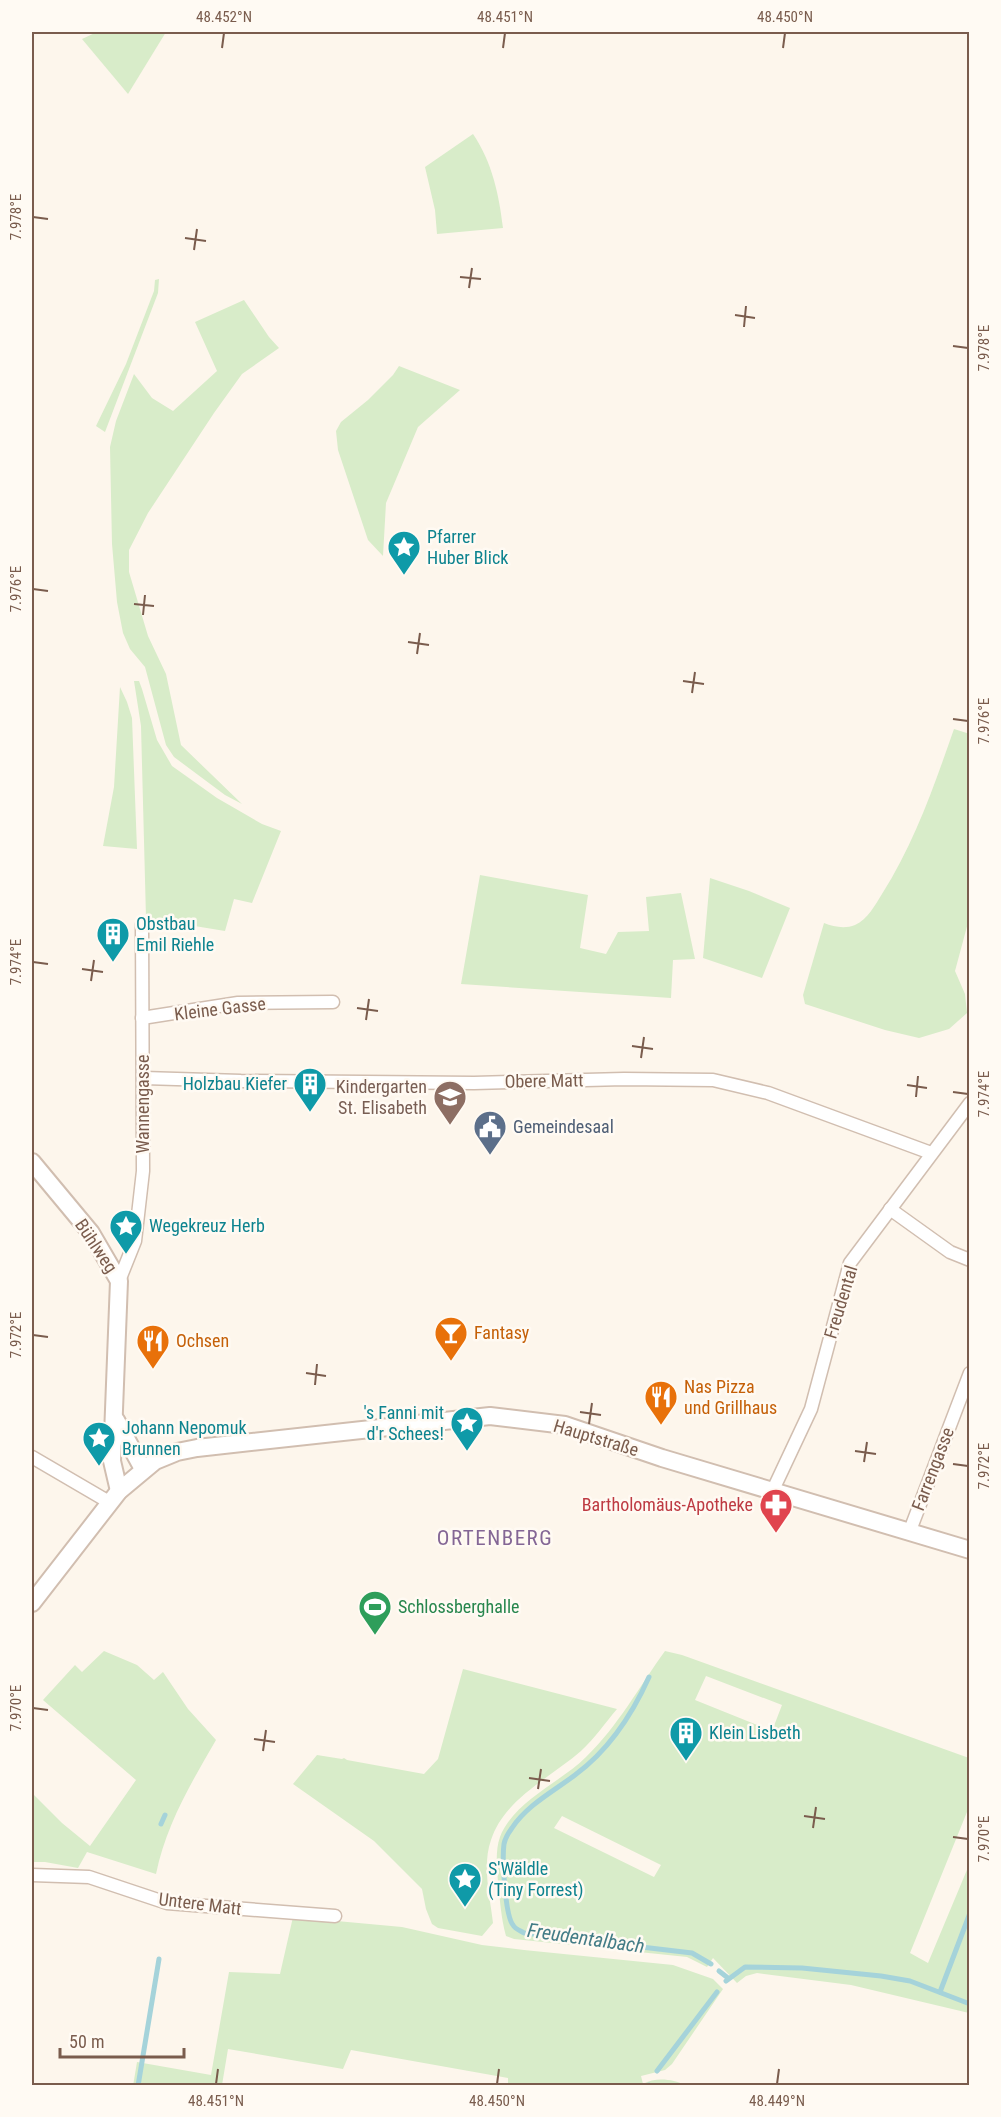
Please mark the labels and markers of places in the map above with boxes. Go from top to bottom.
place label: Pfarrer Huber Blick [427,526,508,568]
place icon: Pfarrer Huber Blick [386,529,422,576]
place label: Obstbau Emil Riehle [136,913,214,955]
building icon: Obstbau Emil Riehle [95,916,131,963]
building icon: Holzbau Kiefer [292,1066,328,1113]
place label: Holzbau Kiefer [183,1073,288,1094]
place label: Kindergarten St. Elisabeth [336,1076,427,1118]
school or university icon: Kindergarten St. Elisabeth [432,1079,468,1126]
public building icon: Gemeindesaal [472,1109,508,1156]
place label: Gemeindesaal [513,1116,614,1137]
place icon: Wegekreuz Herb [108,1208,144,1255]
place label: Wegekreuz Herb [149,1215,265,1236]
bar icon: Fantasy [433,1315,469,1362]
place label: Fantasy [474,1322,530,1343]
restaurant icon: Ochsen [135,1323,171,1370]
place label: Ochsen [176,1330,229,1351]
place label: Nas Pizza und Grillhaus [684,1376,777,1418]
restaurant icon: Nas Pizza und Grillhaus [643,1379,679,1426]
place label: 's Fanni mit d'r Schees! [364,1402,444,1444]
place icon: 's Fanni mit d'r Schees! [449,1405,485,1452]
place label: Johann Nepomuk Brunnen [122,1417,247,1459]
place icon: Johann Nepomuk Brunnen [81,1420,117,1467]
pharmacy icon: Bartholomäus-Apotheke [758,1487,794,1534]
place label: Bartholomäus-Apotheke [582,1494,753,1515]
sports icon: Schlossberghalle [357,1589,393,1636]
place label: Schlossberghalle [398,1596,519,1617]
building icon: Klein Lisbeth [668,1715,704,1762]
place label: Klein Lisbeth [709,1722,801,1743]
place label: S'Wäldle (Tiny Forrest) [488,1858,584,1901]
place icon: S'Wäldle (Tiny Forrest) [447,1861,483,1908]

